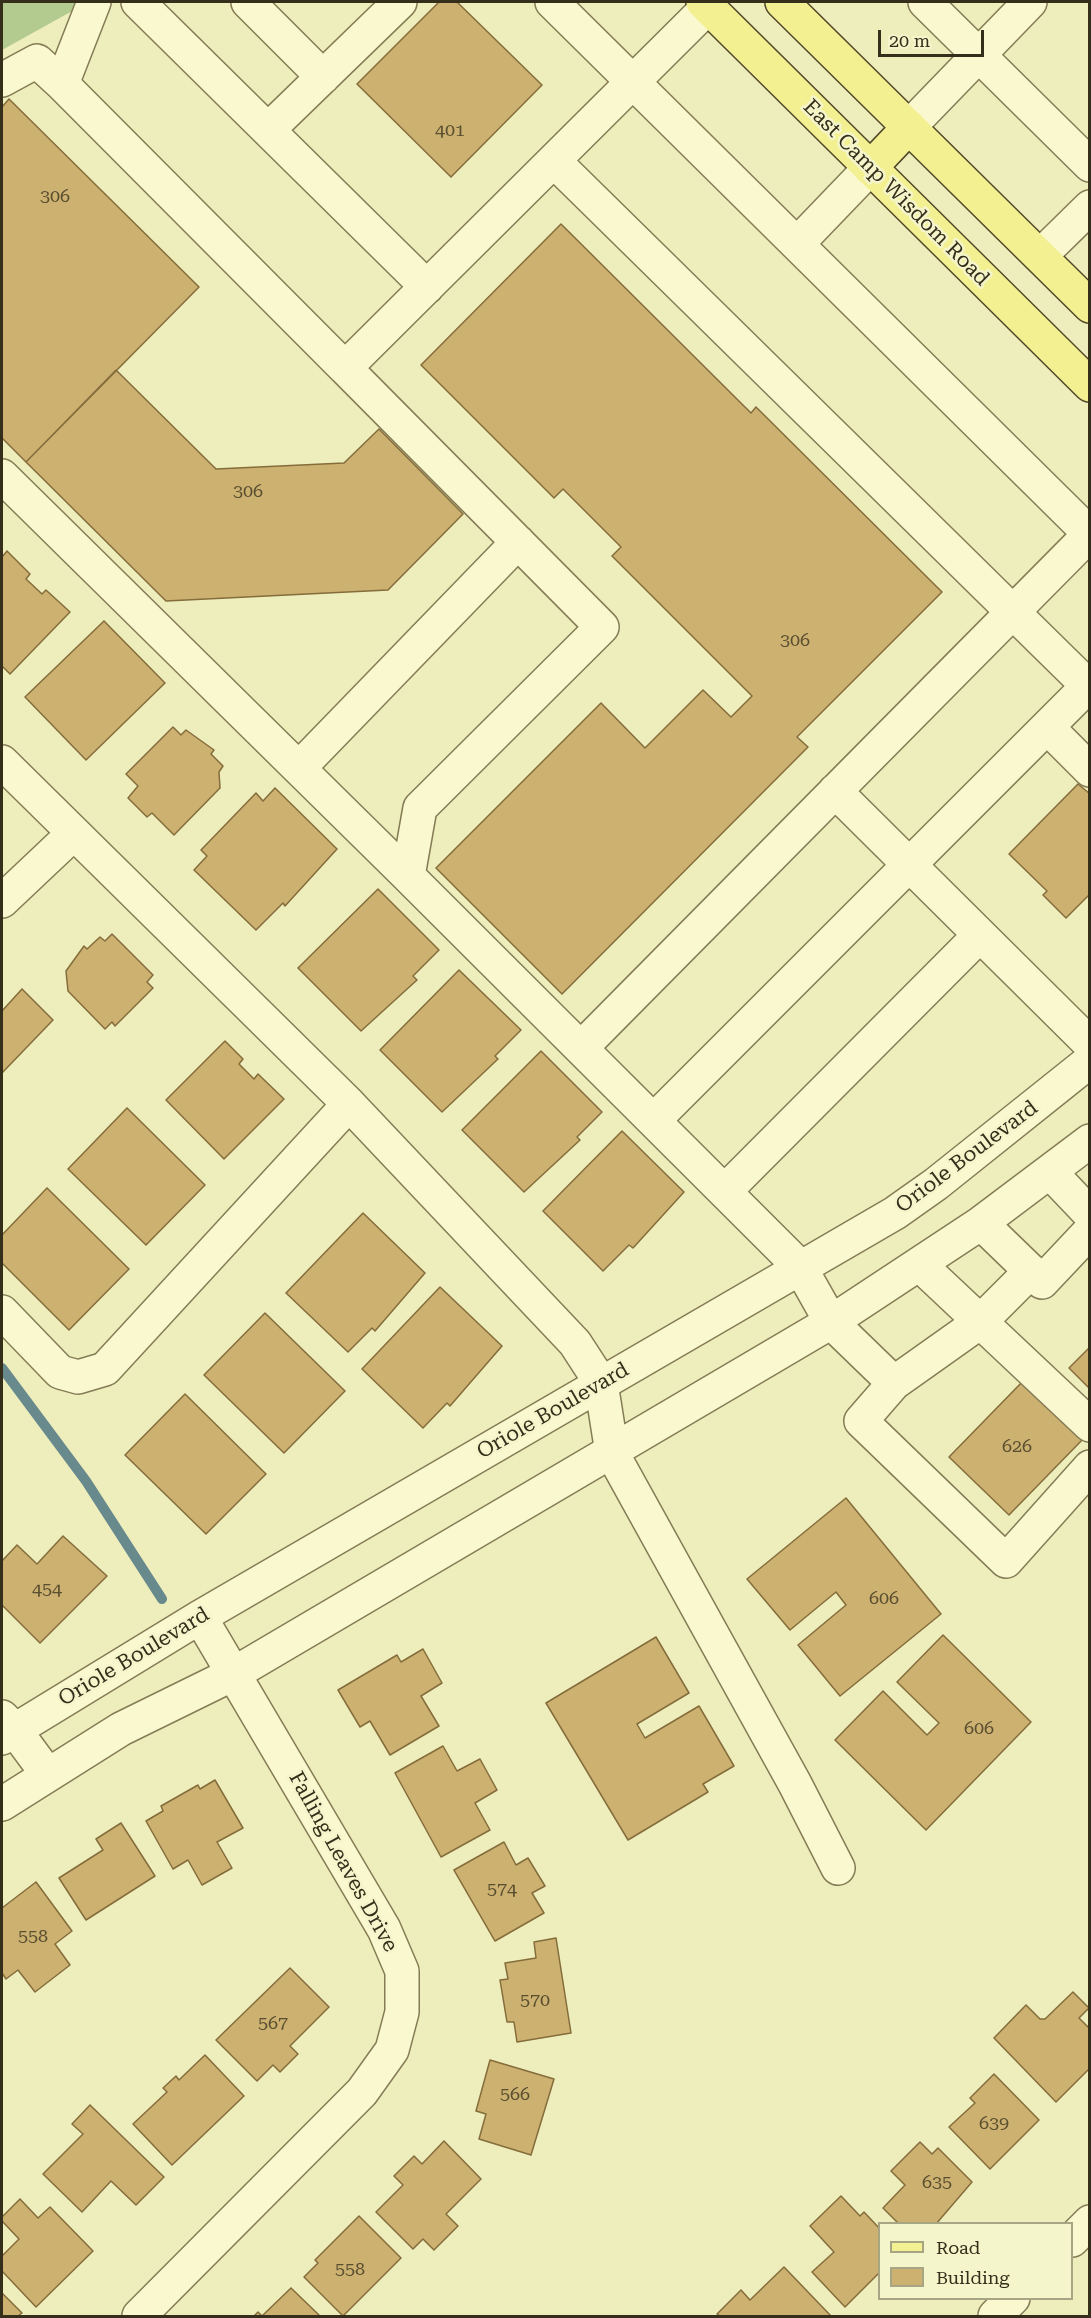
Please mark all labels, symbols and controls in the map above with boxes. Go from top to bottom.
scale bar [881,18,988,56]
text: 20 m [889,30,930,51]
street label: East Camp Wisdom Road [798,95,994,291]
house number: 401 [435,120,465,142]
house number: 306 [40,186,70,208]
house number: 306 [233,481,263,503]
house number: 306 [780,630,810,652]
street label: Oriole Boulevard [891,1095,1043,1219]
street label: Oriole Boulevard [473,1357,633,1465]
house number: 626 [1002,1436,1032,1458]
house number: 454 [32,1579,62,1601]
house number: 606 [869,1588,899,1610]
street label: Oriole Boulevard [54,1602,214,1712]
house number: 606 [964,1718,994,1740]
street label: Falling Leaves Drive [283,1767,403,1957]
house number: 574 [487,1879,517,1901]
house number: 558 [18,1926,48,1948]
house number: 570 [520,1990,550,2012]
house number: 567 [258,2013,288,2035]
house number: 566 [500,2084,530,2106]
house number: 639 [979,2113,1009,2135]
house number: 635 [922,2172,952,2194]
legend [878,2222,1073,2300]
text: Road [936,2237,980,2258]
house number: 558 [335,2259,365,2281]
text: Building [936,2267,1010,2288]

